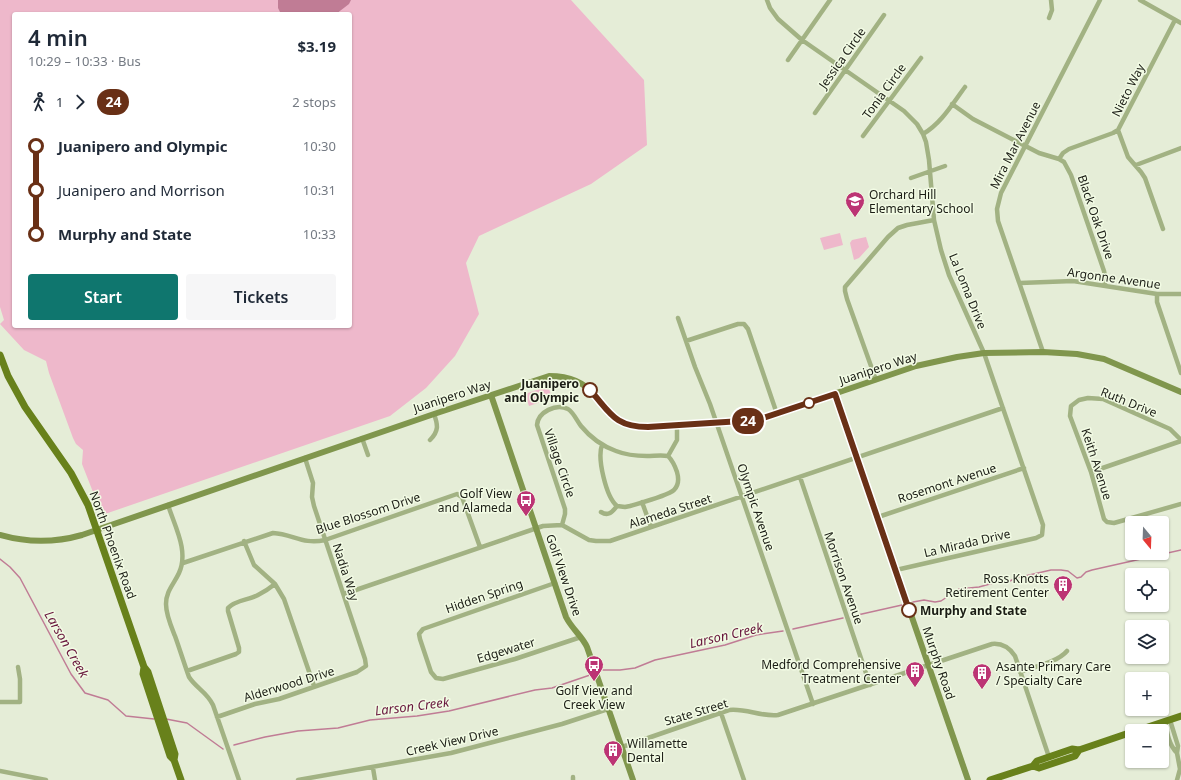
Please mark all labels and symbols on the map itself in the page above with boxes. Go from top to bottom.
street label: Jessica Circle [814,24,870,93]
street label: Tonia Circle [858,60,910,122]
street label: Nieto Way [1107,60,1149,119]
street label: Mira Mar Avenue [986,98,1045,192]
street label: Black Oak Drive [1074,173,1118,262]
place label: Orchard Hill Elementary School [869,186,974,217]
school or university icon: Orchard Hill Elementary School [844,190,866,218]
street label: La Loma Drive [945,251,991,332]
street label: Argonne Avenue [1066,263,1162,293]
street label: Juanipero Way [836,347,920,389]
street label: Juanipero Way [410,375,494,417]
place label: Juanipero and Olympic [504,375,579,406]
marker: Juanipero and Olympic [582,382,598,398]
street label: Ruth Drive [1098,383,1160,421]
unlabelled marker [803,397,815,409]
line badge: 24 [730,408,766,434]
street label: Village Circle [540,426,580,500]
street label: Keith Avenue [1077,426,1117,502]
street label: Rosemont Avenue [896,459,999,507]
street label: Olympic Avenue [733,461,779,553]
place label: Golf View and Alameda [438,485,513,516]
street label: Blue Blossom Drive [313,488,423,538]
street label: North Phoenix Road [86,489,140,601]
bus stop icon: Golf View and Alameda [515,489,537,517]
street label: Alameda Street [626,489,714,532]
north arrow [1125,516,1169,560]
street label: La Mirada Drive [922,525,1012,561]
street label: Morrison Avenue [820,529,868,627]
street label: Golf View Drive [542,532,586,618]
street label: Nadia Way [329,541,364,604]
place label: Ross Knotts Retirement Center [945,570,1049,601]
building icon: Ross Knotts Retirement Center [1052,574,1074,602]
street label: Hidden Spring [443,575,525,617]
marker: Murphy and State [901,602,917,618]
place label: Murphy and State [920,602,1027,619]
water label: Larson Creek [41,607,94,681]
water label: Larson Creek [688,618,765,652]
street label: Murphy Road [919,624,959,702]
street label: Edgewater [475,633,537,667]
bus stop icon: Golf View and Creek View [583,654,605,682]
place label: Medford Comprehensive Treatment Center [761,656,901,687]
place label: Asante Primary Care / Specialty Care [996,658,1111,689]
building icon: Medford Comprehensive Treatment Center [904,660,926,688]
street label: Alderwood Drive [242,662,337,706]
building icon: Asante Primary Care / Specialty Care [971,662,993,690]
place label: Golf View and Creek View [555,682,633,713]
water label: Larson Creek [374,692,451,719]
street label: State Street [662,694,730,730]
street label: Creek View Drive [404,722,500,760]
place label: Willamette Dental [627,735,688,766]
building icon: Willamette Dental [602,739,624,767]

